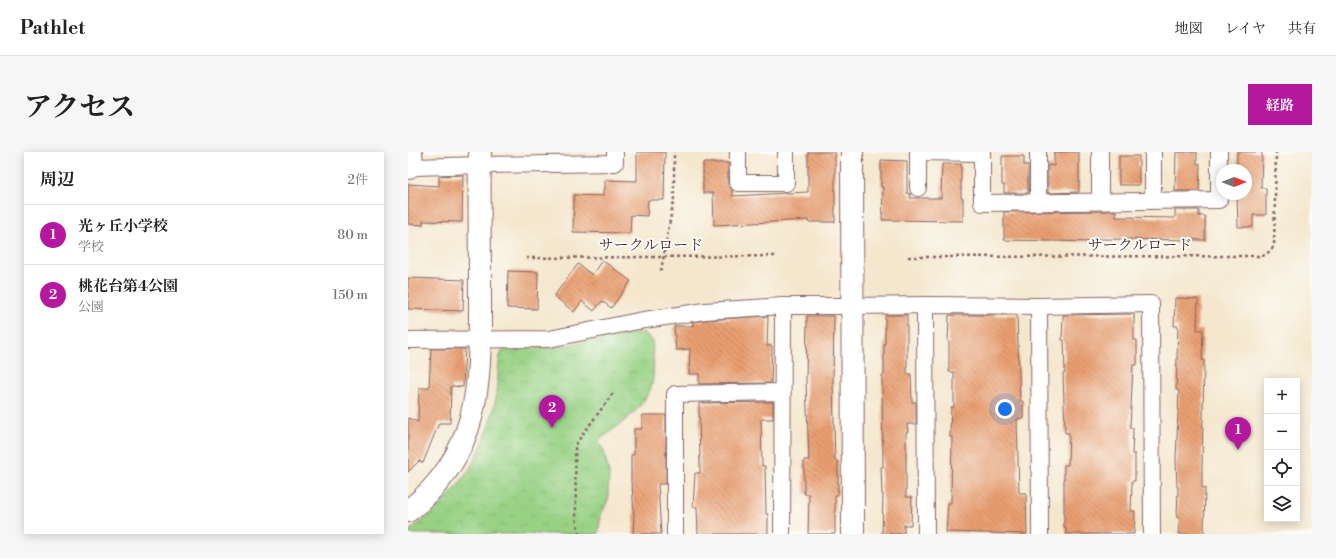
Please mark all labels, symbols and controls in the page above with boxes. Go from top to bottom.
text: Pathlet [20,16,85,40]
text: 地図 [1175,20,1203,38]
text: レイヤ [1225,20,1266,38]
text: 共有 [1288,20,1316,38]
button: 経路 [1248,84,1312,125]
text: アクセス [24,90,135,125]
north arrow [1216,164,1252,200]
text: 周辺 [40,169,74,191]
text: 2件 [348,172,368,188]
text: 光ヶ丘小学校 [78,217,168,236]
text: 1 [50,227,56,243]
text: 80 m [337,227,368,243]
street label: サークルロード [599,236,703,255]
street label: サークルロード [1088,236,1192,255]
text: 学校 [78,239,104,255]
text: 桃花台第4公園 [78,277,178,296]
text: 2 [49,287,57,303]
text: 150 m [333,287,368,303]
text: 公園 [78,299,104,315]
map controls [1264,378,1300,522]
button: + [1264,378,1300,414]
pin: 2 [539,395,565,428]
your location [995,399,1015,419]
button: − [1264,414,1300,450]
pin: 1 [1225,417,1251,450]
button: locate [1264,450,1300,486]
button: layers [1264,486,1300,522]

